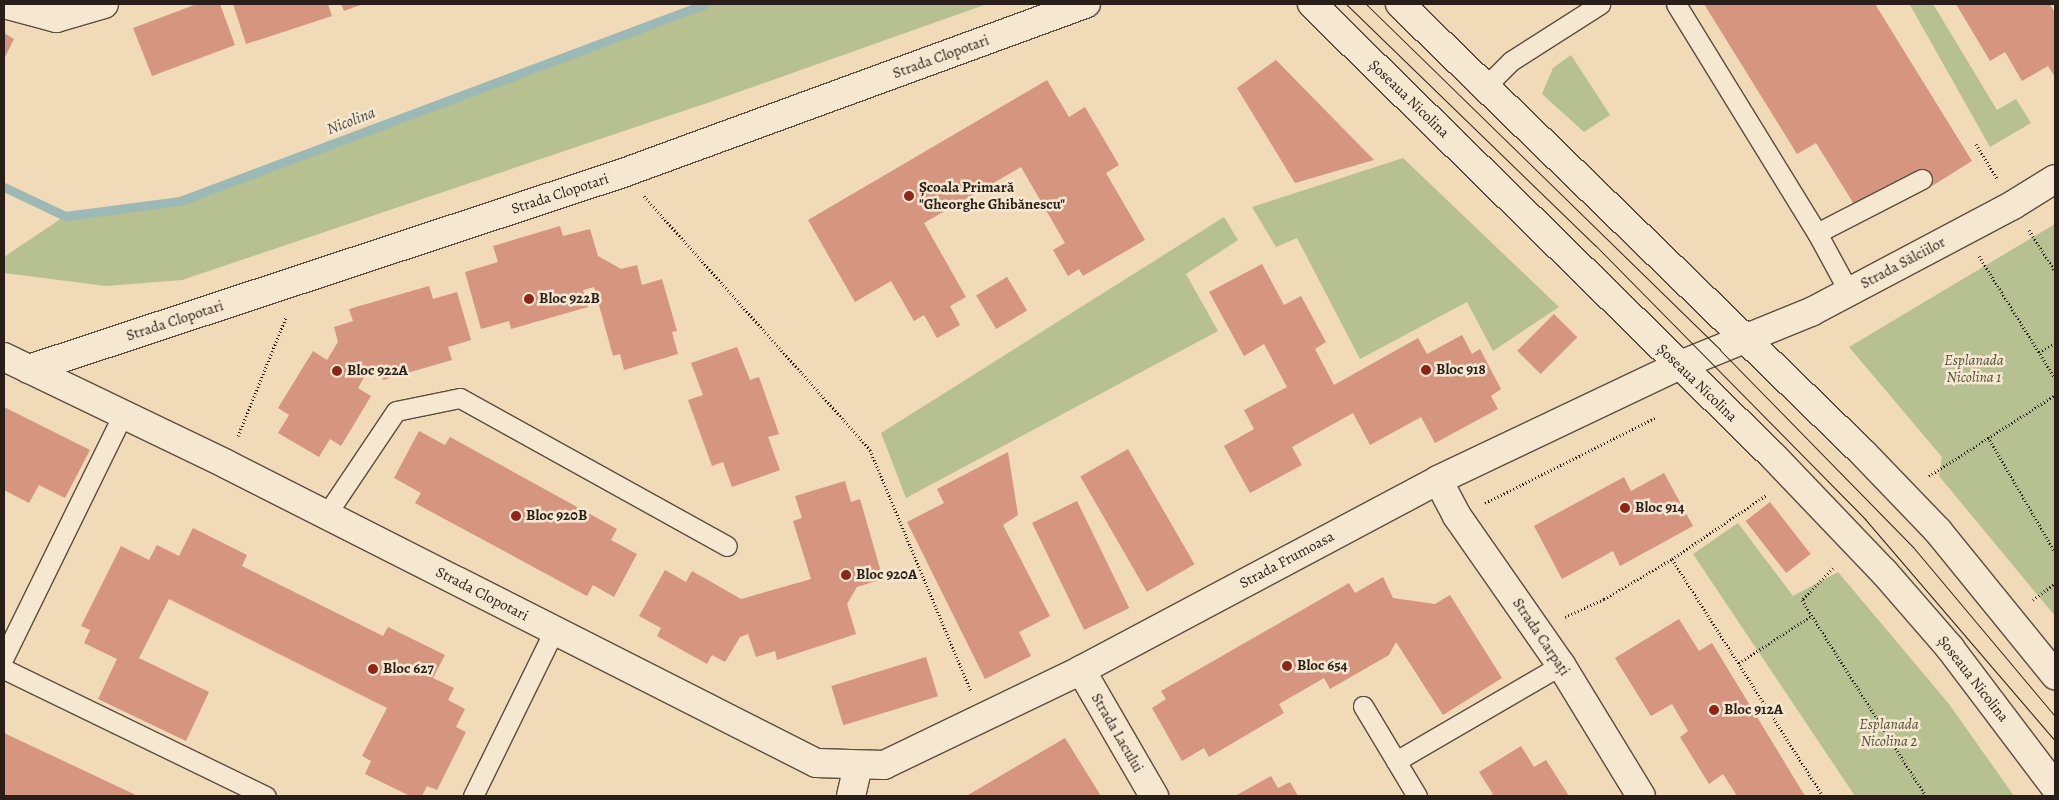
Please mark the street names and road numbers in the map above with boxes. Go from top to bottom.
street label: Strada Clopotari [890,31,992,83]
street label: Șoseaua Nicolina [1365,56,1453,142]
street label: Strada Clopotari [509,170,611,218]
street label: Strada Sălciilor [1857,233,1949,293]
street label: Strada Clopotari [124,297,226,345]
street label: Șoseaua Nicolina [1653,340,1741,426]
street label: Strada Frumoasa [1237,527,1337,593]
street label: Strada Clopotari [433,563,531,625]
street label: Strada Carpați [1508,595,1574,679]
street label: Șoseaua Nicolina [1934,632,2012,726]
street label: Strada Lacului [1087,690,1147,776]

